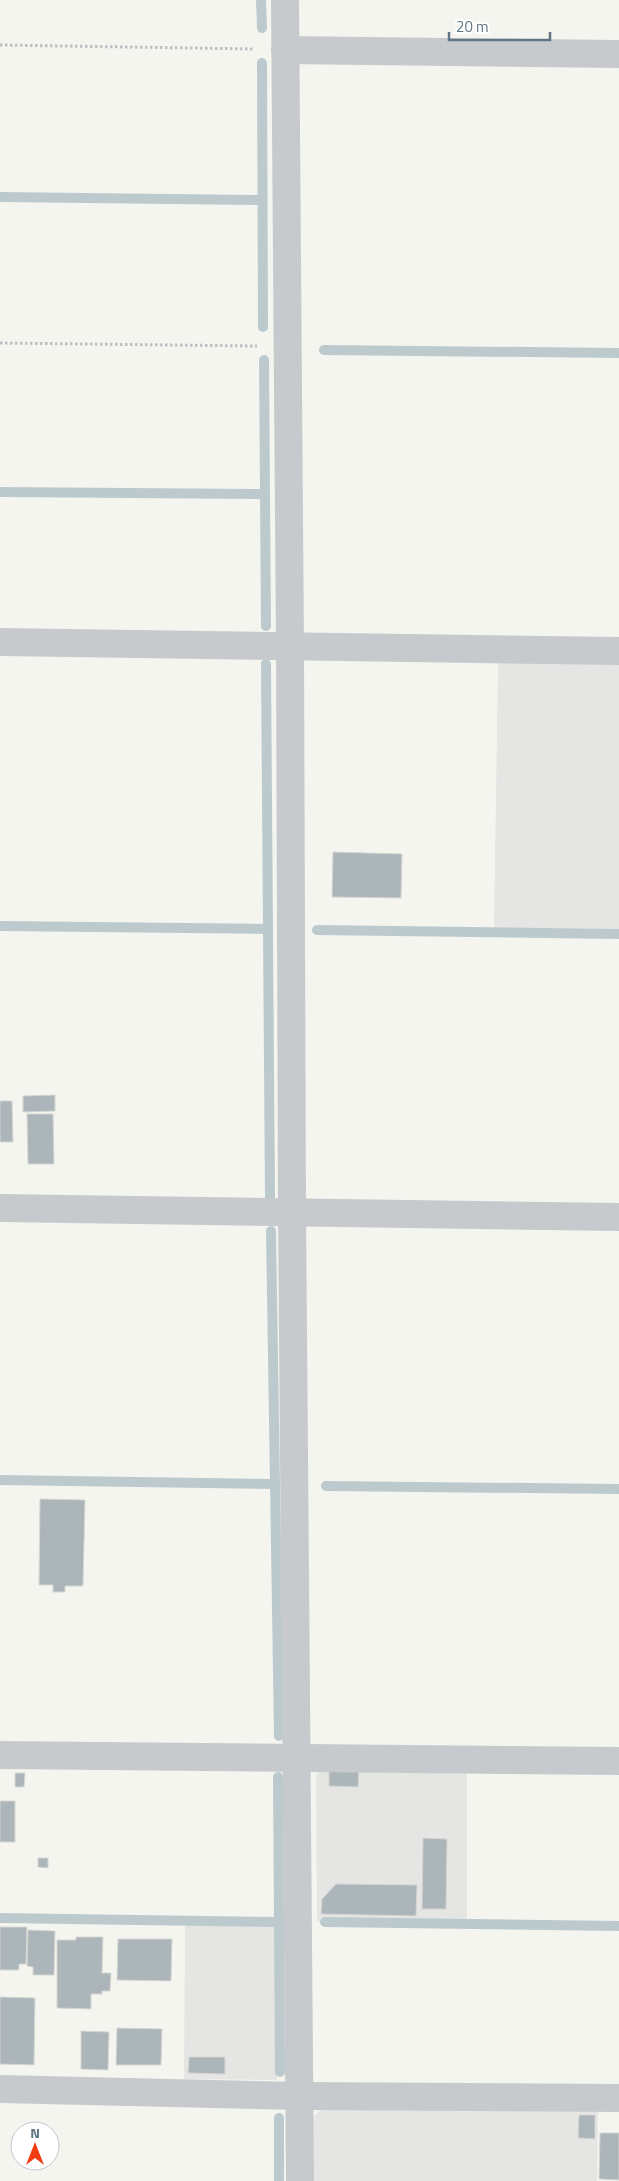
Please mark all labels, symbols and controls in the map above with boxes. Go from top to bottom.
scale bar [449,10,550,42]
text: 20 m [456,15,489,38]
north arrow [10,2121,60,2171]
text: N [30,2122,40,2143]

